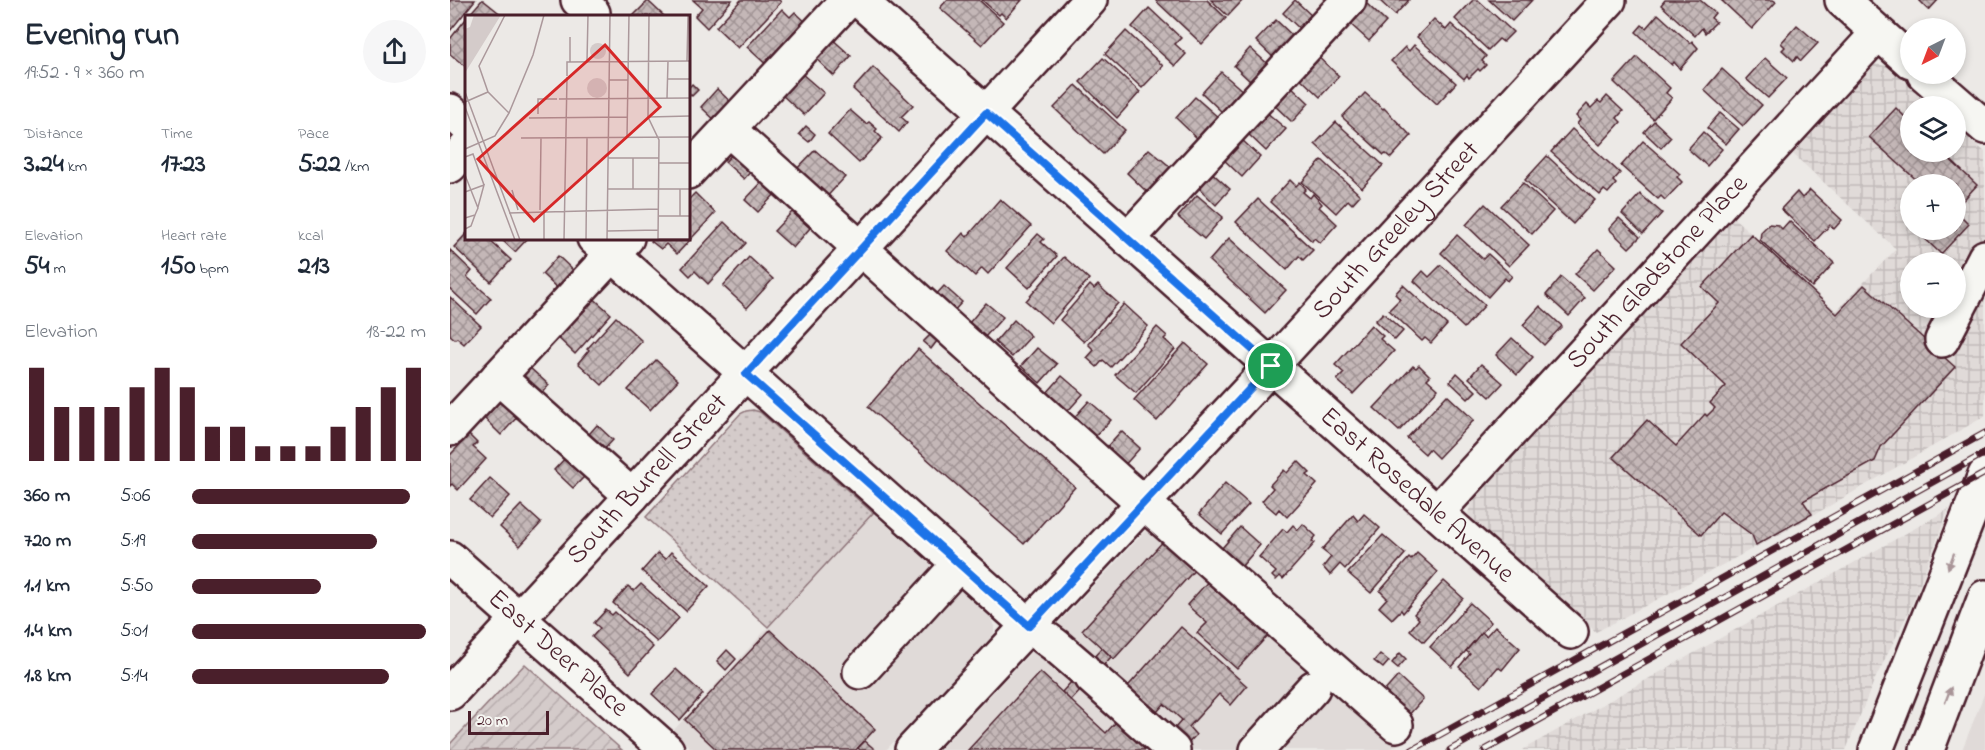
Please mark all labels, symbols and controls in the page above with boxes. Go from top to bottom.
text: Evening run [24,12,179,60]
inset map [465,15,690,240]
north arrow [1900,18,1966,84]
map controls [1900,18,1966,318]
button: share [363,20,426,83]
text: 19:52 · 9 × 360 m [24,59,144,88]
button: layers [1900,96,1966,162]
text: Distance [24,122,83,146]
text: Time [161,122,193,146]
text: Pace [298,122,329,146]
street label: South Greeley Street [1303,132,1489,329]
text: 3.24 [24,146,64,184]
text: 17:23 [161,146,206,184]
text: 5:22 [298,146,341,184]
text: km [64,155,87,179]
text: /km [341,155,369,179]
street label: South Gladstone Place [1557,166,1758,379]
button: + [1900,174,1966,240]
text: Elevation [24,224,83,248]
text: Heart rate [161,224,227,248]
text: kcal [298,224,323,248]
text: 54 [24,248,50,286]
text: 150 [161,248,195,286]
text: 213 [298,248,330,286]
button: − [1900,252,1966,318]
text: m [50,257,66,281]
text: bpm [195,257,229,281]
text: Elevation [24,318,98,347]
text: 18–22 m [366,318,426,347]
pin [1245,340,1296,391]
icon: arrive [1254,349,1287,382]
street label: South Burrell Street [558,385,737,574]
street label: East Rosedale Avenue [1311,398,1524,593]
text: 360 m [24,482,70,511]
text: 5:06 [120,482,151,511]
text: 720 m [24,527,71,556]
text: 5:19 [120,527,146,556]
one-way arrow [1946,553,1956,571]
text: 1.1 km [24,572,70,601]
text: 5:50 [120,572,153,601]
street label: East Deer Place [479,580,638,727]
text: 1.4 km [24,617,72,646]
text: 5:01 [120,617,148,646]
text: 1.8 km [24,662,71,691]
text: 5:14 [120,662,148,691]
one-way arrow [1944,686,1953,704]
scale bar [468,708,549,736]
text: 20 m [477,709,508,733]

